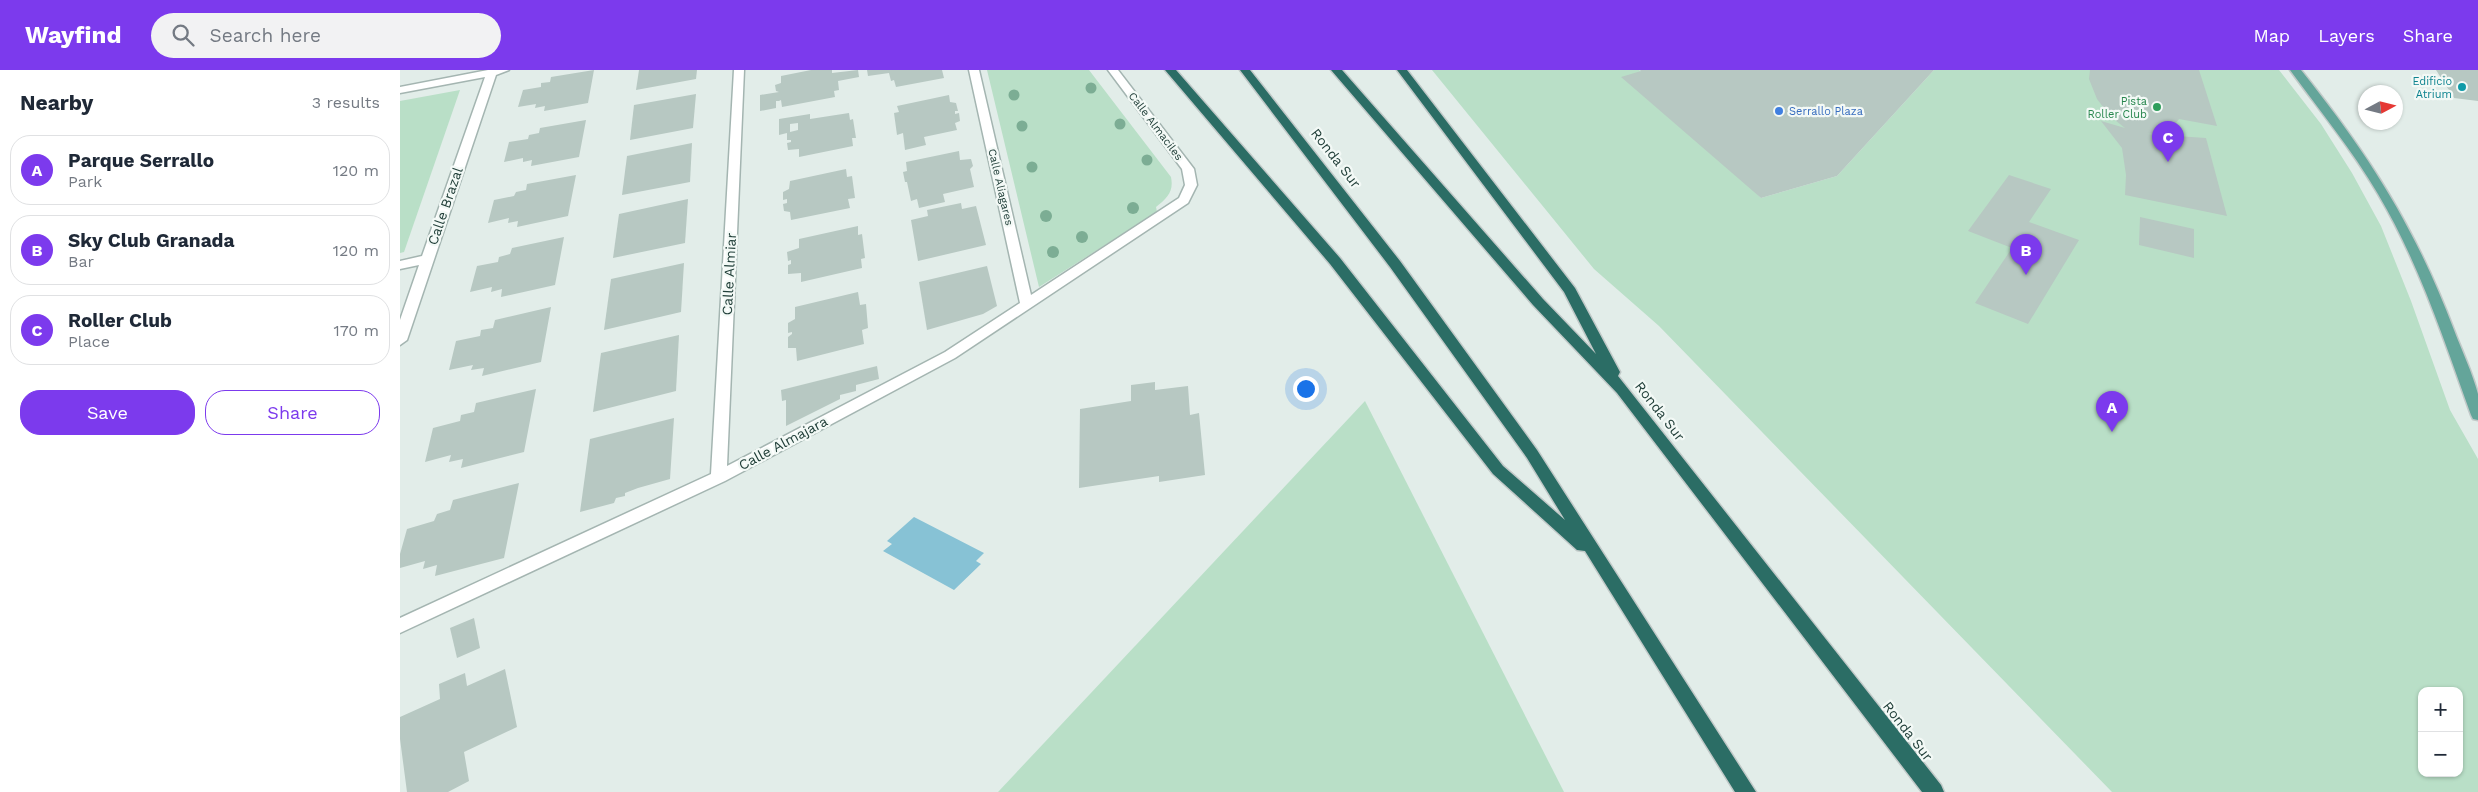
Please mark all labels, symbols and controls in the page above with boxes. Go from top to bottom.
search box [151,13,501,58]
text: Wayfind [25,21,121,49]
icon: search [169,21,197,49]
text: Search here [209,24,321,47]
text: Map [2253,25,2290,46]
text: Layers [2318,25,2375,46]
text: Share [2403,25,2453,46]
place label: Edificio Atrium [2412,75,2452,101]
marker: Edificio Atrium [2456,81,2468,93]
north arrow [2358,85,2403,130]
text: Nearby [20,90,93,115]
street label: Calle Almaciles [1126,90,1186,163]
text: 3 results [312,93,380,112]
place label: Pista Roller Club [2088,95,2147,121]
marker: Pista Roller Club [2151,101,2163,113]
marker: Serrallo Plaza [1773,105,1785,117]
place label: Serrallo Plaza [1789,105,1863,118]
pin: C [2152,121,2184,162]
street label: Ronda Sur [1308,125,1364,191]
street label: Calle Aliagares [985,147,1016,227]
text: Parque Serrallo [68,149,214,172]
text: A [32,161,42,180]
text: 120 m [333,161,379,180]
street label: Calle Brazal [424,164,466,247]
text: Park [68,172,102,191]
text: Sky Club Granada [68,229,234,252]
street label: Calle Almiar [719,232,739,316]
pin: B [2010,234,2042,275]
text: B [32,241,42,260]
text: 120 m [333,241,379,260]
text: Bar [68,252,94,271]
text: Roller Club [68,309,172,332]
text: C [32,321,42,340]
text: 170 m [333,321,379,340]
text: Place [68,332,110,351]
your location [1293,376,1319,402]
street label: Ronda Sur [1632,378,1688,444]
button: Save [20,390,195,435]
button: Share [205,390,380,435]
pin: A [2096,391,2128,432]
street label: Calle Almajara [736,413,830,473]
map controls [2418,687,2463,777]
button: + [2418,687,2463,732]
street label: Ronda Sur [1880,698,1936,764]
button: − [2418,732,2463,777]

